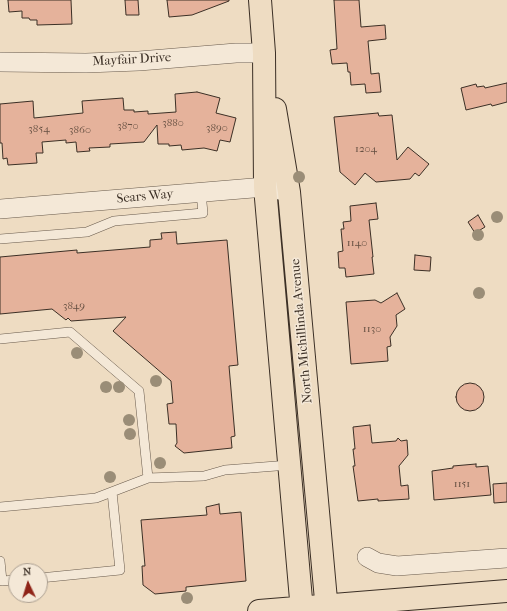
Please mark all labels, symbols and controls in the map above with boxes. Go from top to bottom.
street label: Mayfair Drive [92,50,172,70]
house number: 3880 [162,116,184,130]
house number: 3870 [117,119,139,133]
house number: 3890 [206,121,228,135]
house number: 3854 [28,122,50,136]
house number: 3860 [69,123,91,137]
house number: 1204 [355,142,377,156]
street label: Sears Way [116,187,174,207]
house number: 1140 [347,236,367,250]
street label: North Michillinda Avenue [288,258,316,404]
house number: 3849 [63,299,85,313]
house number: 1130 [363,322,381,336]
house number: 1151 [454,477,470,491]
north arrow [8,563,48,603]
text: N [23,565,32,578]

